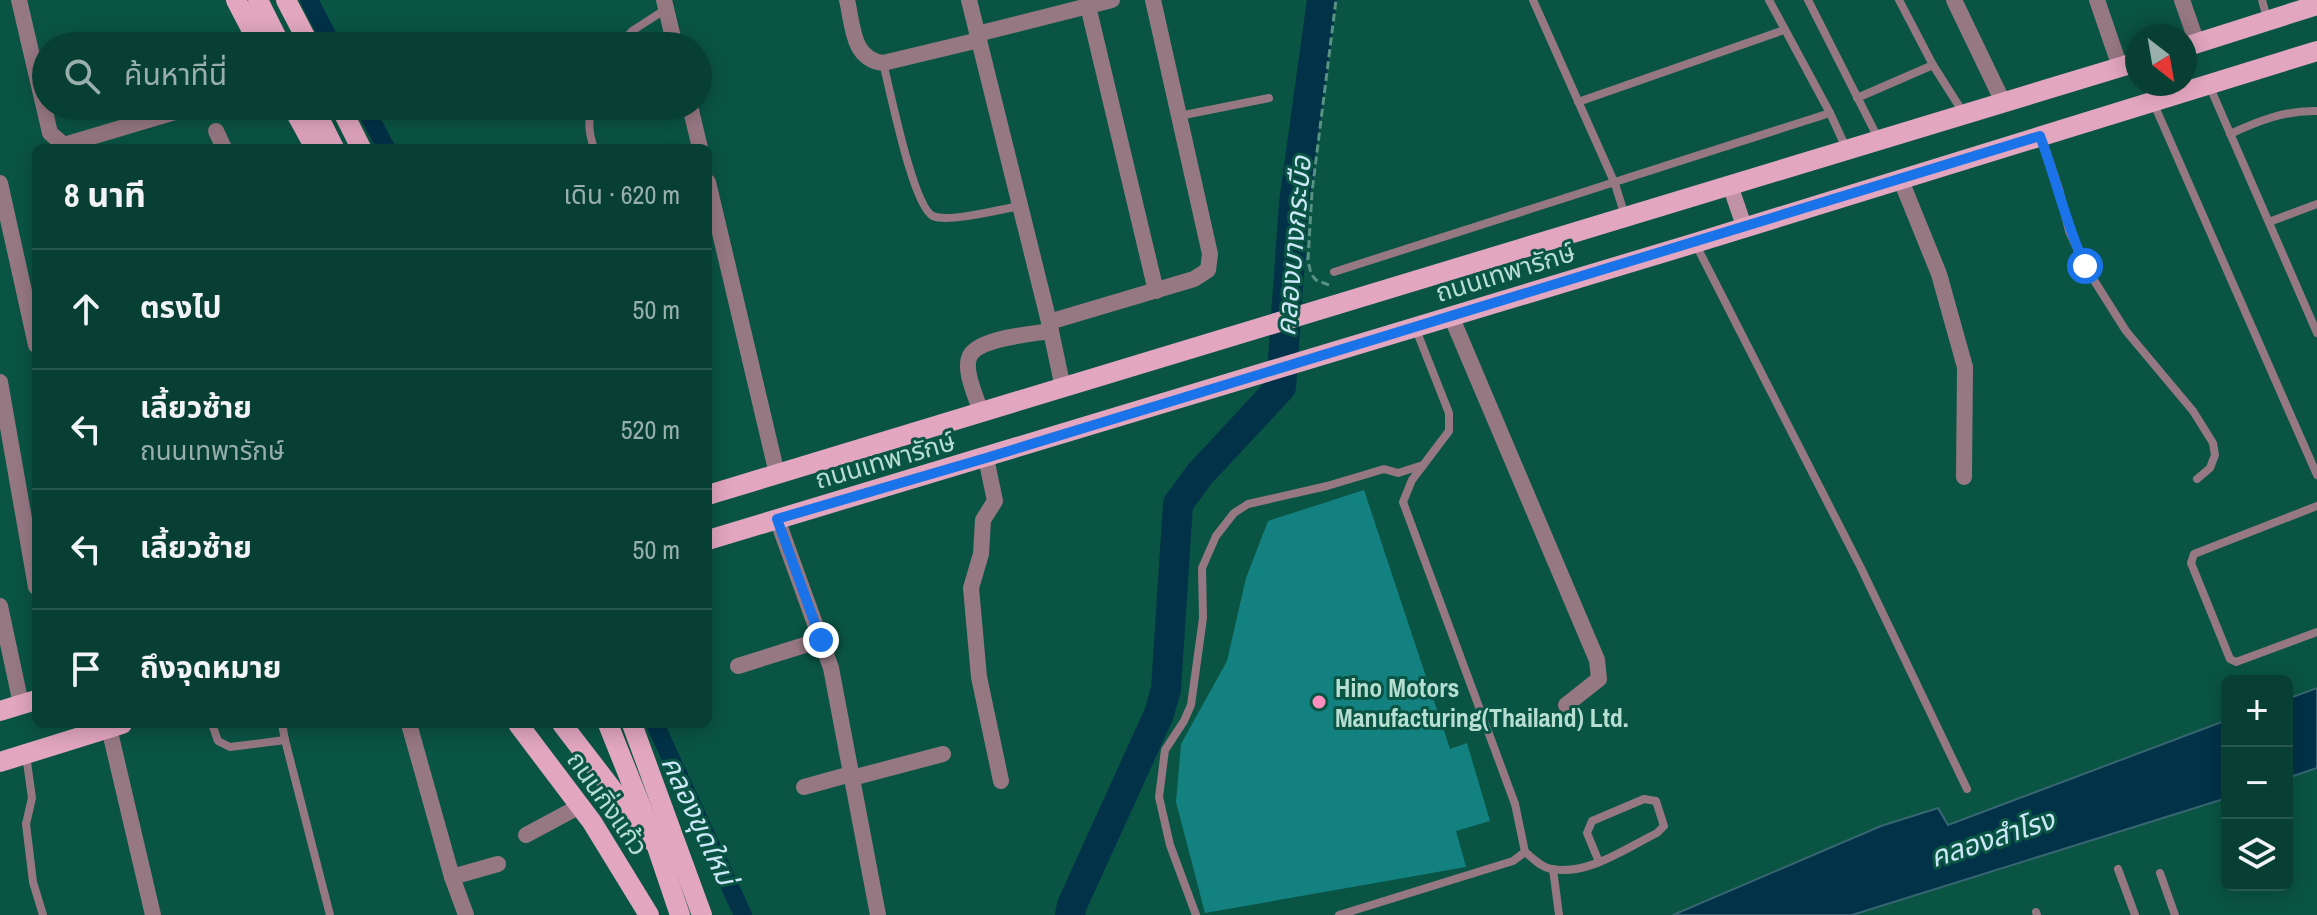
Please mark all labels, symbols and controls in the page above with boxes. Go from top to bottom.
north arrow [2125,24,2197,96]
search box [32,32,712,120]
icon: search [60,54,104,98]
text: ค้นหาที่นี่ [124,54,227,94]
water label: คลองบางกระบือ [1266,154,1320,338]
text: 8 นาที [64,172,146,218]
text: เดิน · 620 m [564,177,680,212]
street label: ถนนเทพารักษ์ [1431,234,1579,310]
route start [2067,248,2103,284]
icon: ahead [64,287,108,331]
text: ตรงไป [140,287,222,327]
text: 50 m [633,292,680,327]
text: เลี้ยวซ้าย [140,387,252,427]
icon: left [64,407,108,451]
text: 520 m [621,412,680,447]
street label: ถนนเทพารักษ์ [811,423,959,497]
text: ถนนเทพารักษ์ [140,433,285,468]
icon: left [64,527,108,571]
text: เลี้ยวซ้าย [140,527,252,567]
text: 50 m [633,532,680,567]
route end [803,622,839,658]
icon: arrive [64,647,108,691]
text: ถึงจุดหมาย [140,647,281,687]
place label: Hino Motors Manufacturing(Thailand) Ltd. [1335,670,1629,735]
map controls [2221,675,2293,891]
button: + [2221,675,2293,747]
marker: Hino Motors Manufacturing(Thailand) Ltd. [1310,693,1328,711]
street label: ถนนกิ่งแก้ว [559,744,657,862]
button: − [2221,747,2293,819]
water label: คลองขุดใหม่ [652,749,747,895]
water label: คลองสำโรง [1925,799,2061,876]
button: layers [2221,819,2293,891]

